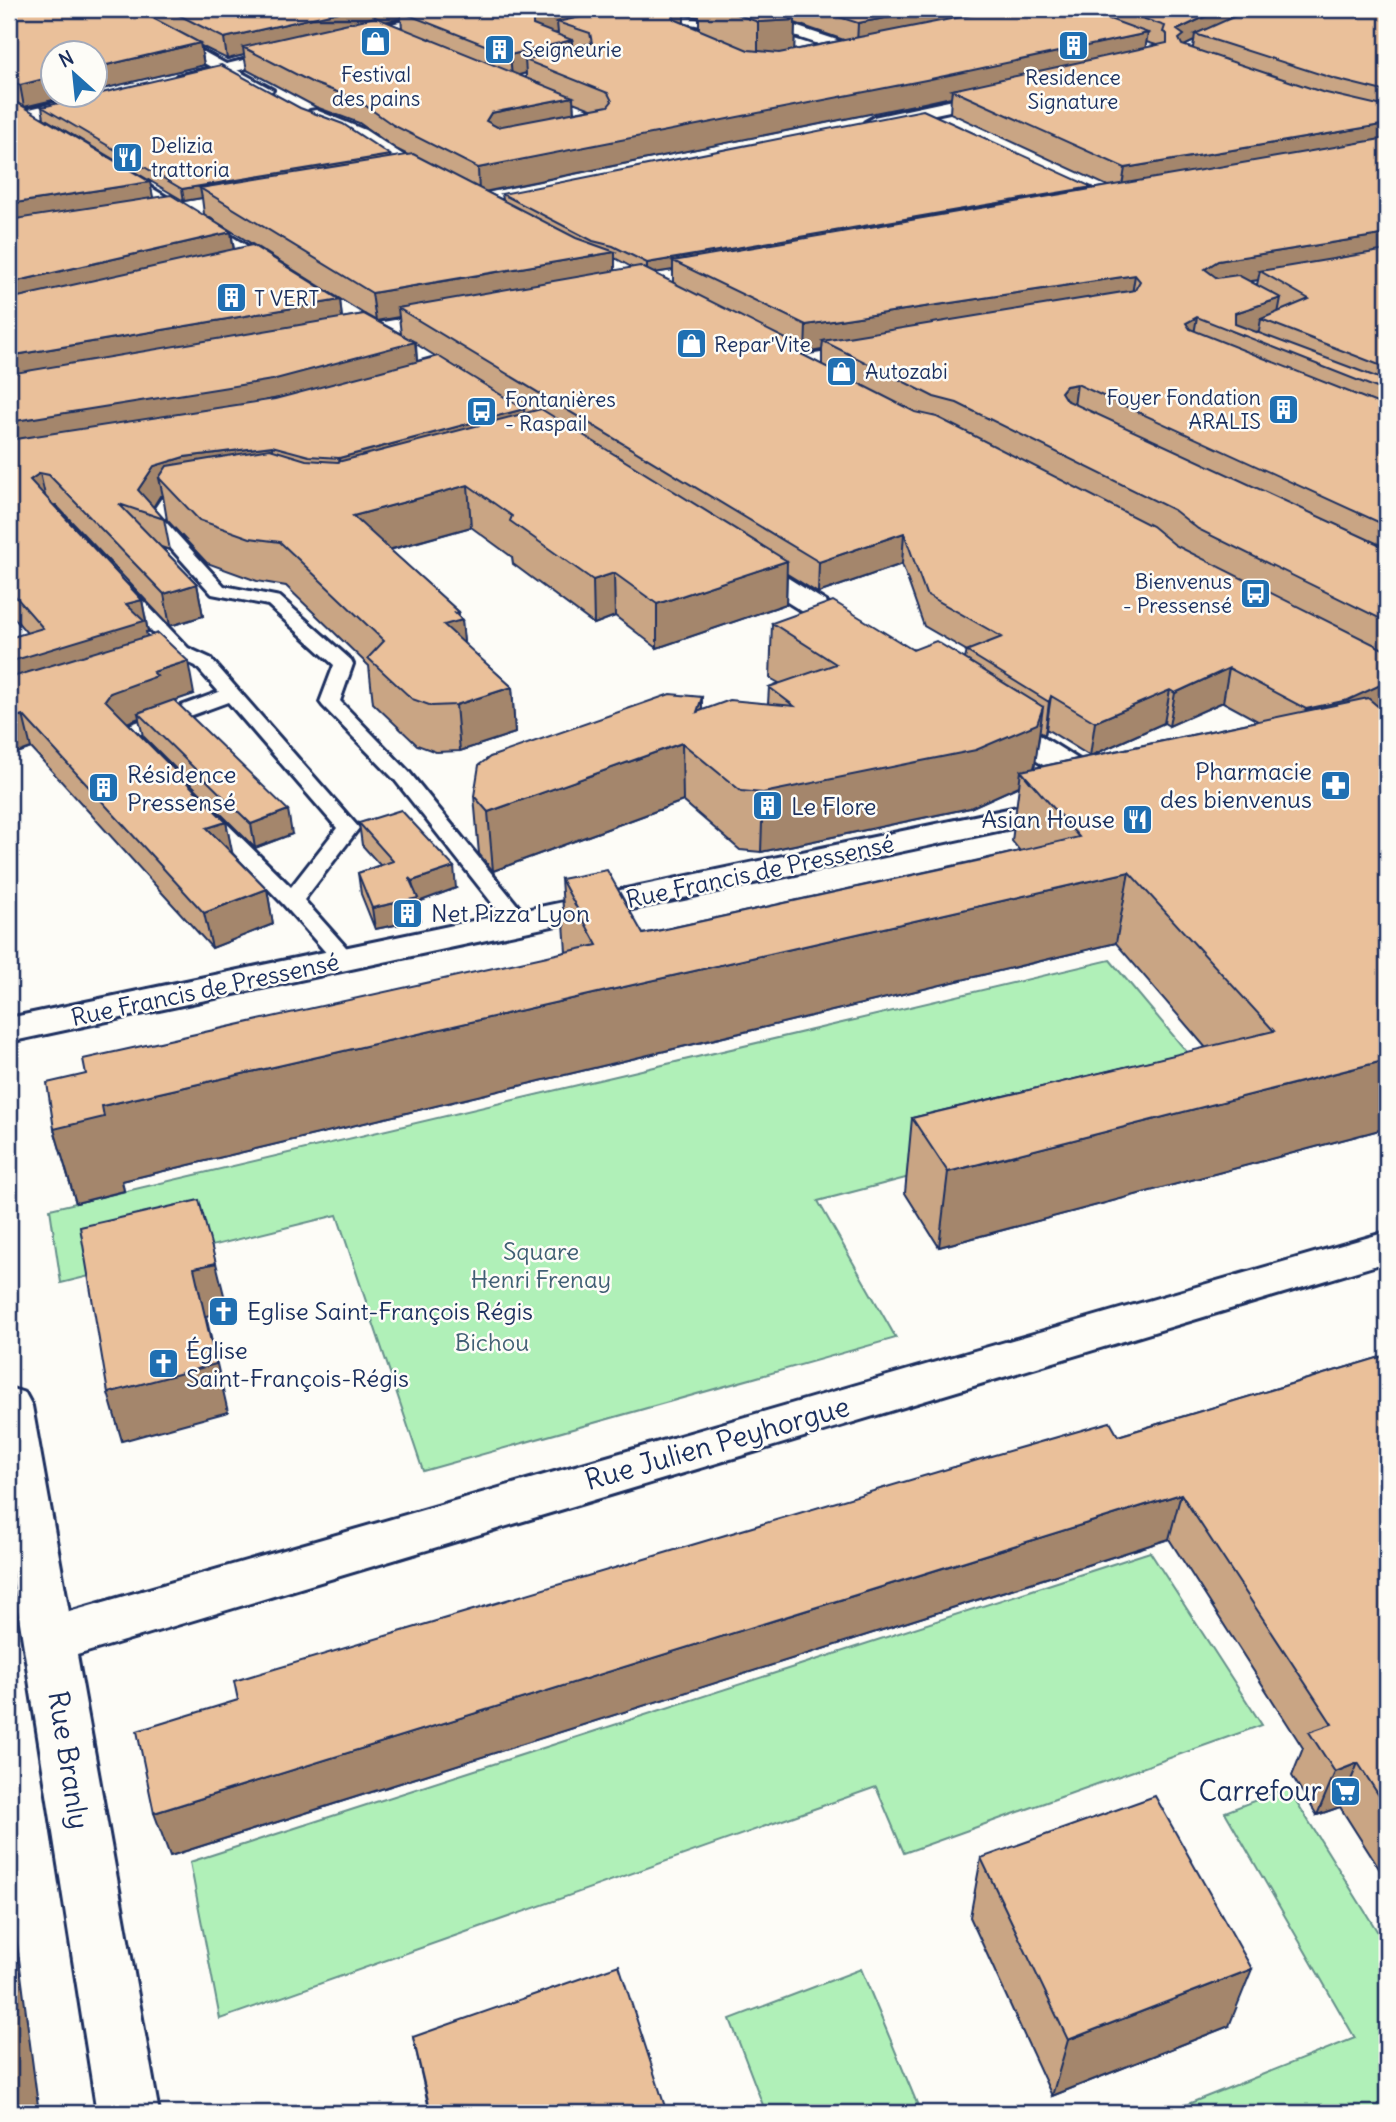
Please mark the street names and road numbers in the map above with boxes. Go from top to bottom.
street label: Rue Francis de Pressensé [623,828,897,914]
street label: Rue Francis de Pressensé [68,946,342,1032]
street label: Rue Julien Peyhorgue [581,1388,853,1498]
street label: Rue Branly [40,1688,98,1832]

